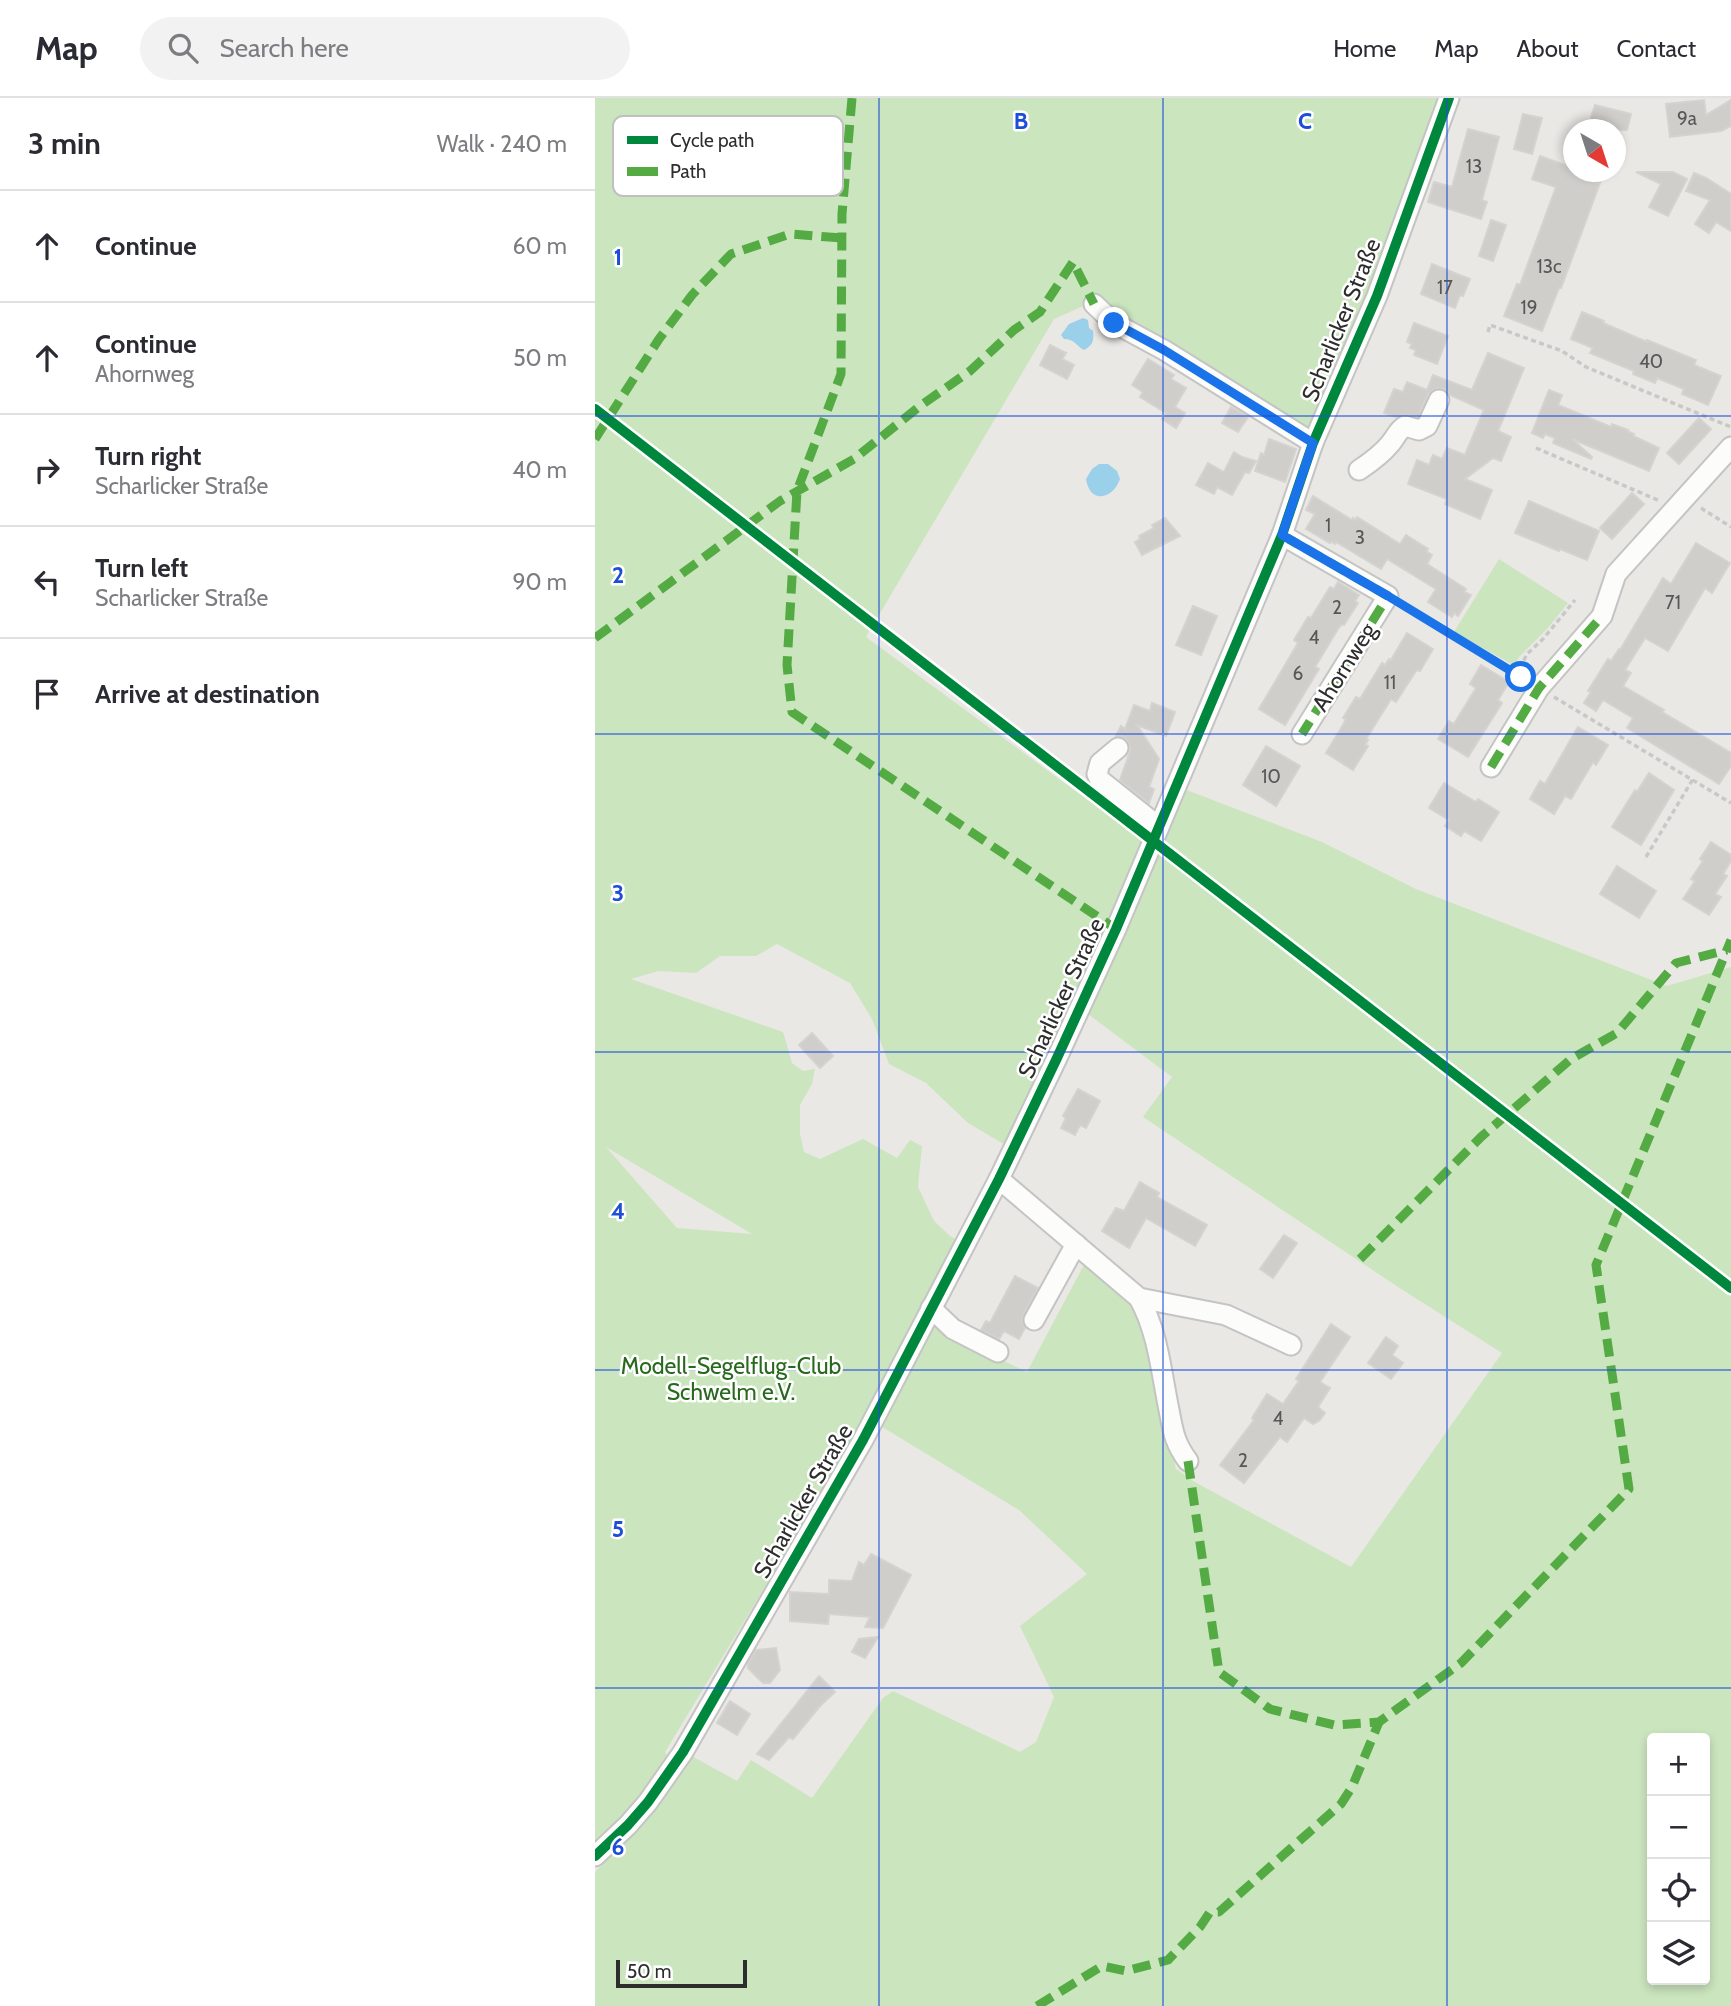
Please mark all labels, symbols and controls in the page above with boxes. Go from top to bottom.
search box [140,17,630,80]
text: Map [35,28,98,68]
icon: search [164,29,202,67]
text: Search here [220,32,349,64]
text: Home [1333,34,1396,63]
text: Map [1434,34,1479,63]
text: About [1517,34,1579,63]
text: Contact [1617,34,1696,63]
text: B [1014,107,1028,135]
text: C [1298,107,1312,135]
house number: 9a [1677,107,1697,130]
legend [613,116,843,196]
north arrow [1563,119,1626,182]
text: 3 min [28,125,101,162]
text: Cycle path [670,129,754,152]
text: Walk · 240 m [437,130,567,158]
house number: 13 [1466,155,1482,178]
text: Path [670,160,706,183]
icon: ahead [28,227,66,265]
text: Continue [95,230,197,262]
text: 60 m [513,232,567,260]
street label: Scharlicker Straße [1296,234,1387,406]
text: 1 [614,243,622,271]
house number: 13c [1536,255,1562,278]
house number: 17 [1437,276,1453,299]
house number: 19 [1521,296,1538,319]
route end [1098,307,1129,338]
text: Continue [95,328,197,360]
icon: ahead [28,339,66,377]
text: 50 m [513,344,567,372]
house number: 40 [1639,350,1663,373]
text: Ahornweg [95,360,194,388]
text: Turn right [95,440,201,472]
icon: right [28,451,66,489]
text: 40 m [512,456,567,484]
text: Scharlicker Straße [95,472,268,500]
house number: 1 [1325,514,1331,537]
house number: 3 [1355,526,1365,549]
text: Turn left [95,552,188,584]
text: 2 [612,561,624,589]
icon: left [28,563,66,601]
text: 90 m [513,568,567,596]
text: Scharlicker Straße [95,584,268,612]
house number: 71 [1665,591,1681,614]
house number: 2 [1332,596,1342,619]
street label: Ahornweg [1306,617,1382,716]
house number: 4 [1309,626,1320,649]
route start [1505,661,1536,692]
house number: 6 [1293,662,1303,685]
house number: 11 [1384,671,1396,694]
icon: arrive [28,675,66,713]
text: Arrive at destination [95,678,320,710]
house number: 10 [1261,765,1281,788]
text: 3 [612,879,624,907]
street label: Scharlicker Straße [1012,913,1110,1082]
text: 4 [611,1197,625,1225]
park label: Modell-Segelflug-Club Schwelm e.V. [621,1352,841,1406]
house number: 4 [1273,1407,1284,1430]
street label: Scharlicker Straße [748,1419,859,1583]
house number: 2 [1238,1449,1248,1472]
text: 5 [612,1515,624,1543]
map controls [1647,1733,1710,1985]
button: + [1647,1733,1710,1796]
button: − [1647,1796,1710,1859]
text: 6 [612,1833,624,1861]
button: locate [1647,1859,1710,1922]
button: layers [1647,1922,1710,1985]
scale bar [616,1957,747,1989]
text: 50 m [627,1960,671,1983]

